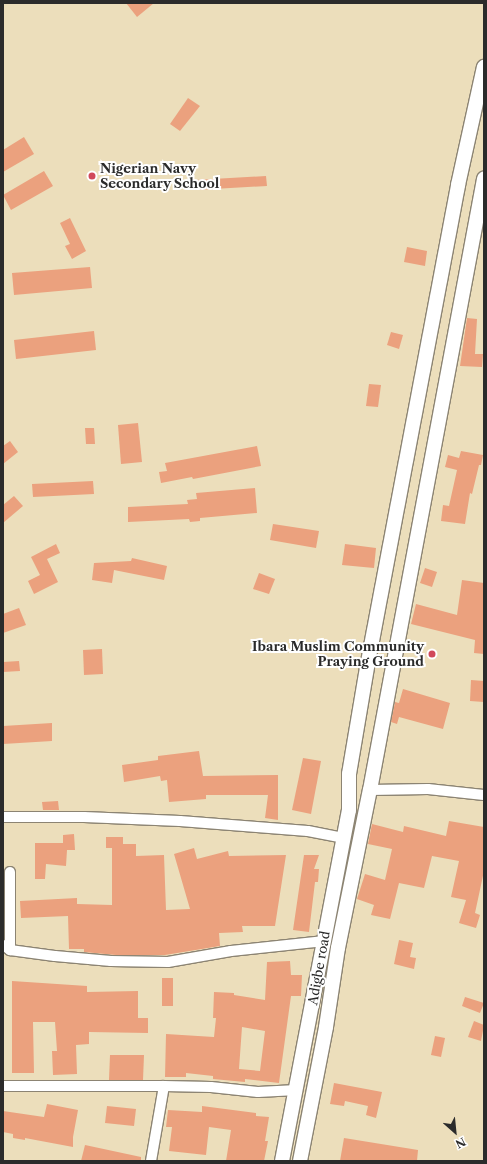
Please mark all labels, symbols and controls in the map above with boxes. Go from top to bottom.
place label: Nigerian Navy Secondary School [100,161,220,192]
marker: Nigerian Navy Secondary School [87,171,97,181]
place label: Ibara Muslim Community Praying Ground [252,639,424,670]
marker: Ibara Muslim Community Praying Ground [427,649,437,659]
street label: Adigbe road [305,930,333,1006]
north arrow [435,1112,475,1152]
text: N [453,1134,468,1151]

